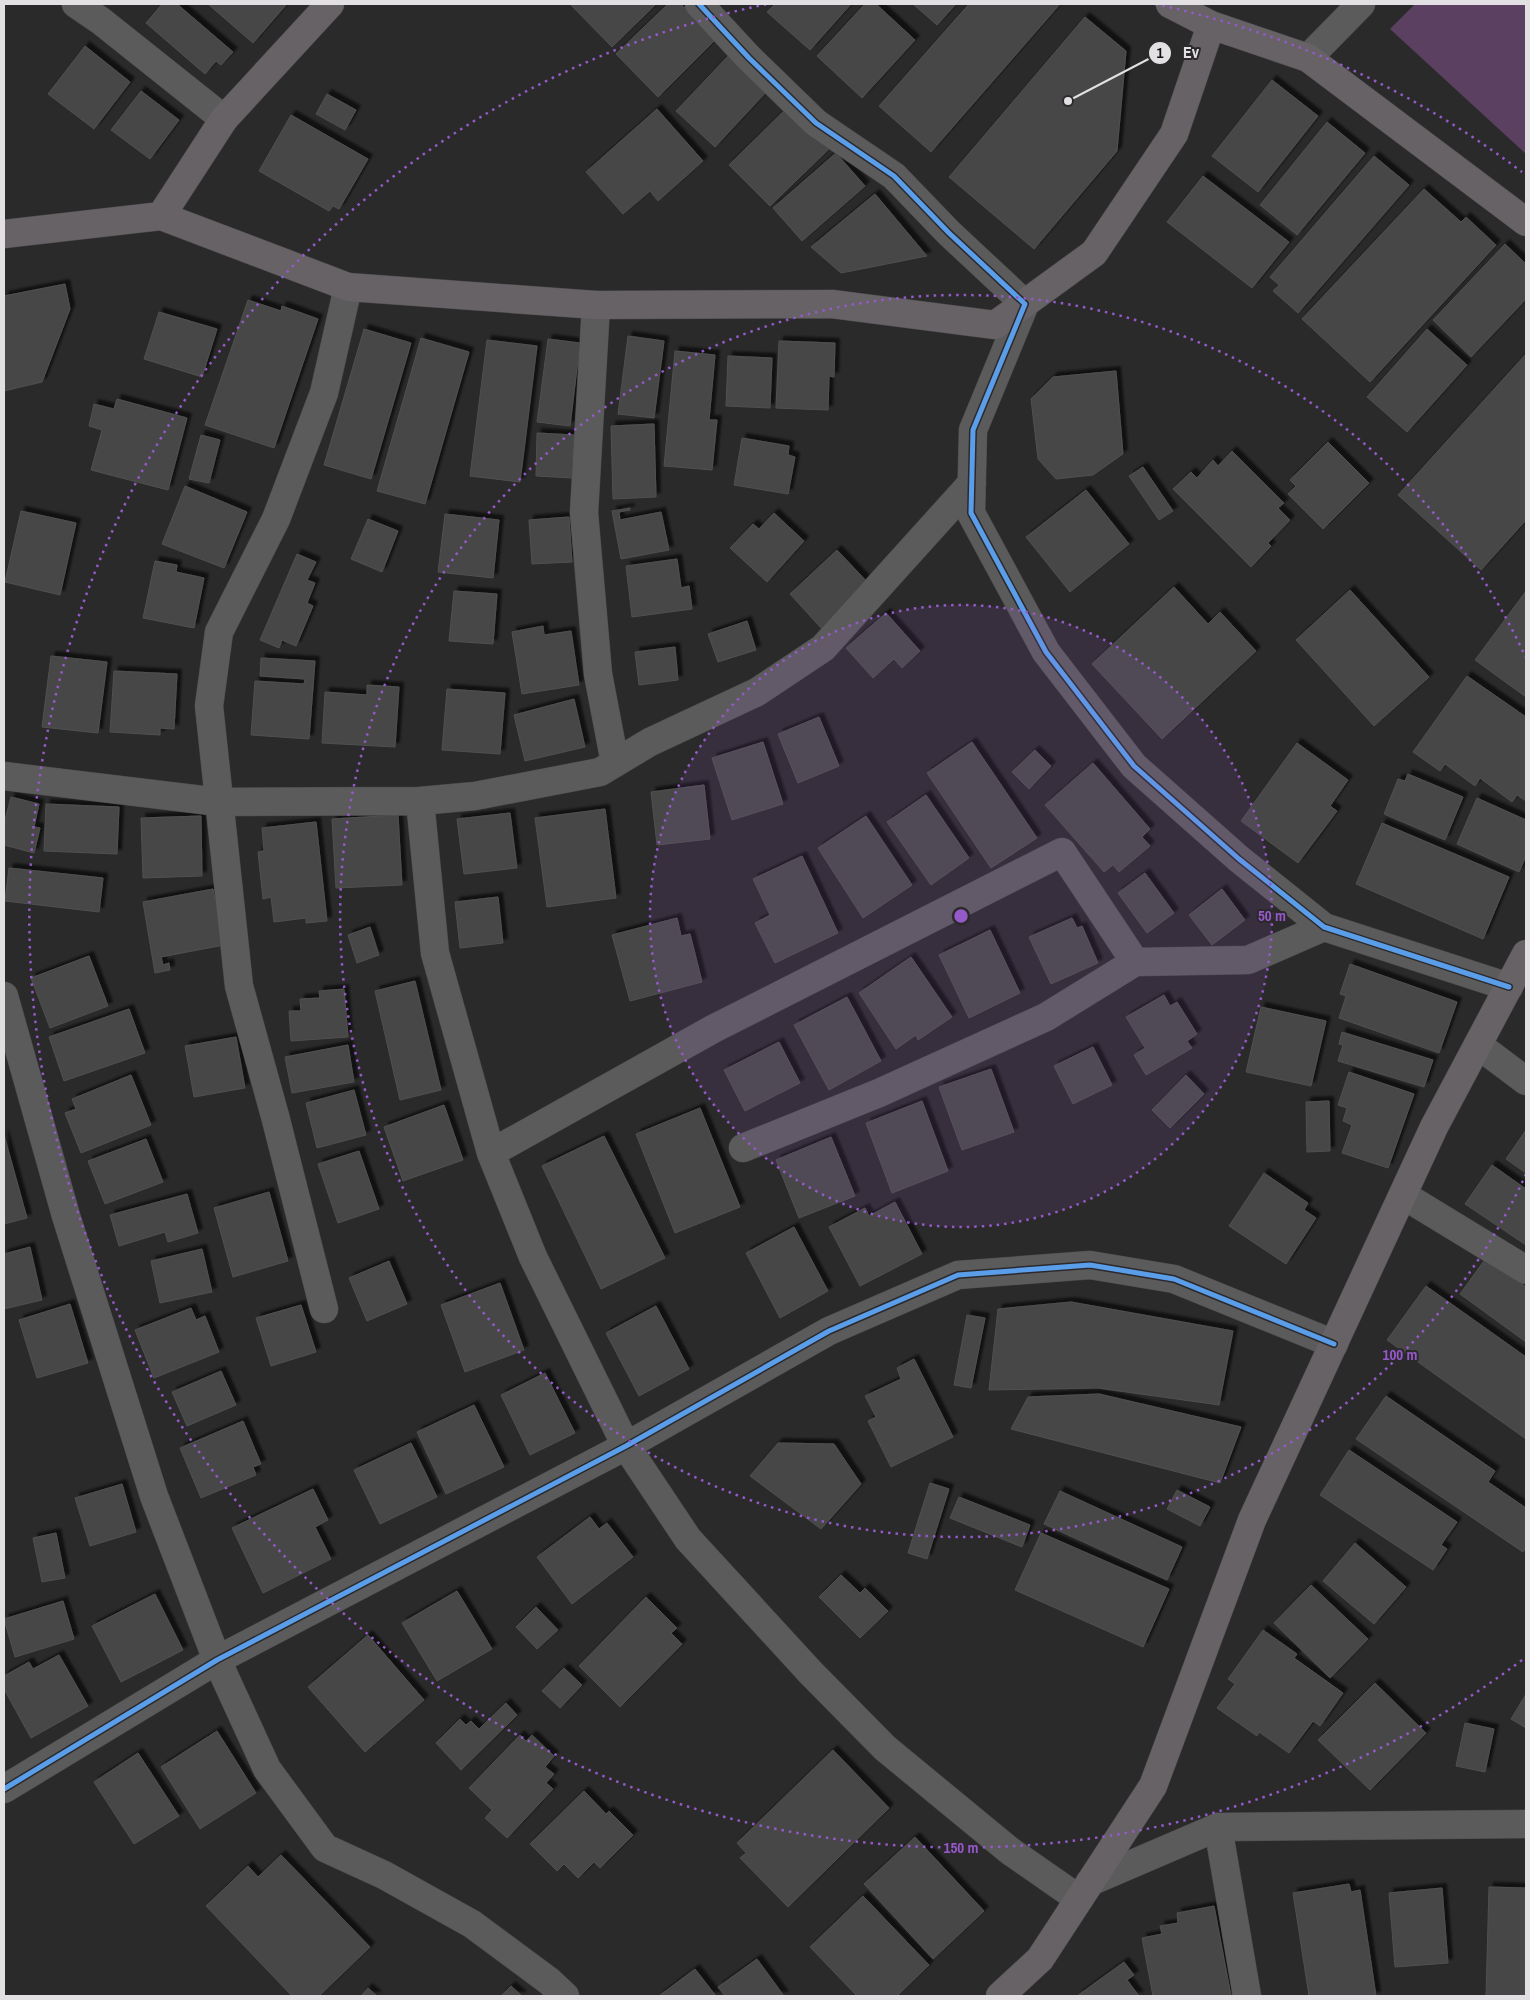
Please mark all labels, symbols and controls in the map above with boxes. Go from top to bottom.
callout: Ev [1148,37,1209,68]
text: Ev [1183,41,1200,63]
text: 1 [1157,42,1164,63]
text: 50 m [1258,905,1286,926]
centre of rings [952,907,970,925]
text: 100 m [1383,1344,1417,1365]
text: 150 m [944,1837,978,1858]

